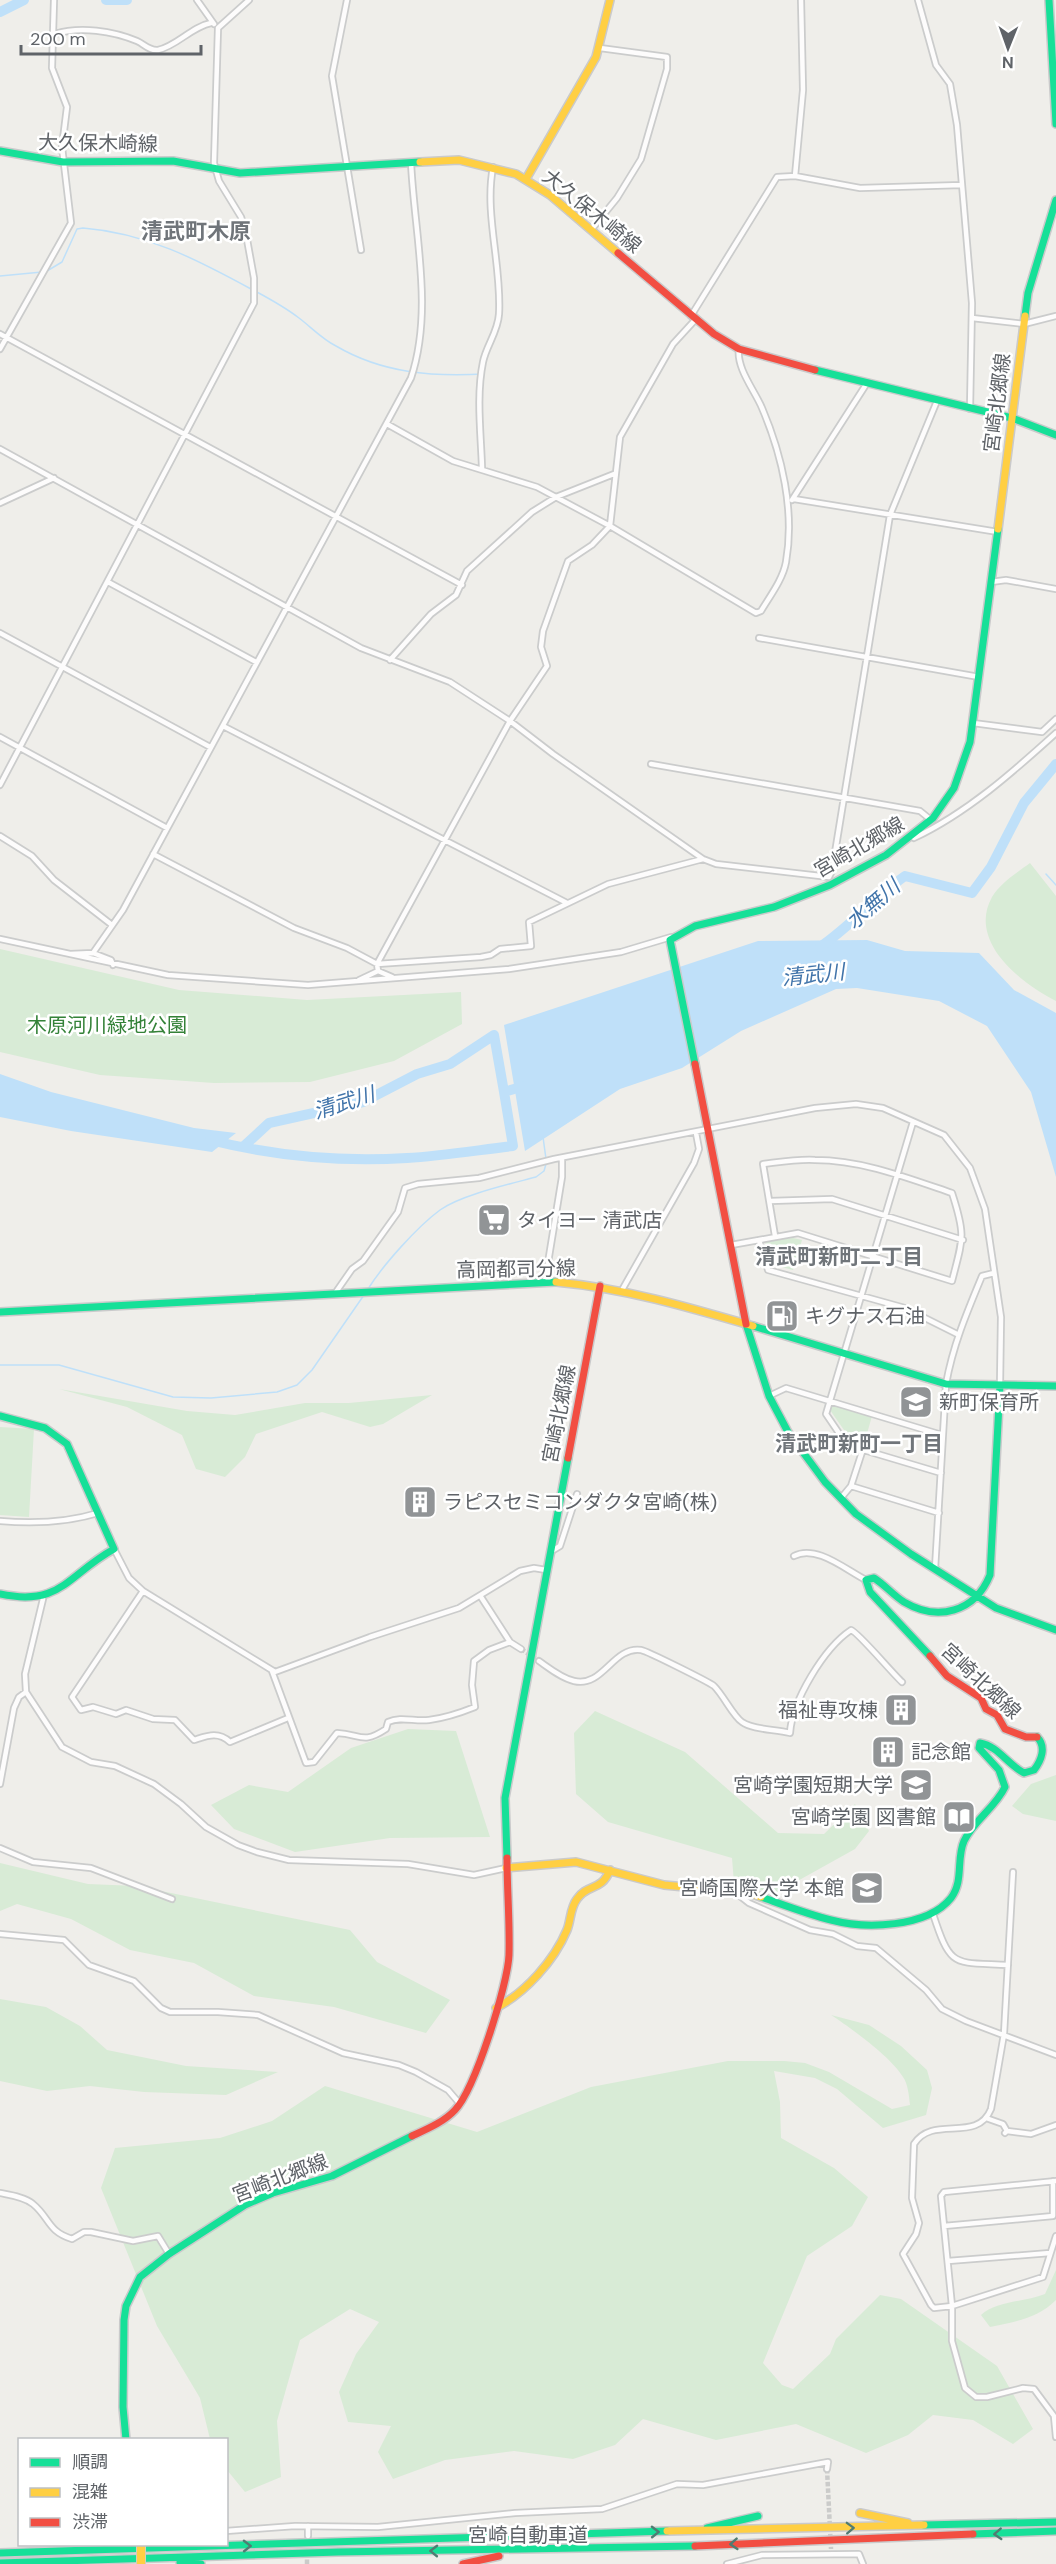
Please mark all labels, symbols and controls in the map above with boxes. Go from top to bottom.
scale bar [21,18,201,56]
north arrow [978,18,1038,78]
text: 200 m [30,27,86,51]
text: N [1002,52,1014,73]
street label: 大久保木崎線 [38,129,158,157]
street label: 大久保木崎線 [537,163,647,259]
district label: 清武町木原 [141,217,251,246]
street label: 宮崎北郷線 [978,352,1016,454]
street label: 宮崎北郷線 [809,811,909,883]
water label: 水無川 [840,871,907,935]
water label: 清武川 [780,958,848,992]
park label: 木原河川緑地公園 [27,1012,187,1038]
water label: 清武川 [310,1080,380,1126]
supermarket icon: タイヨー 清武店 [476,1202,512,1238]
place label: タイヨー 清武店 [517,1207,662,1233]
district label: 清武町新町二丁目 [755,1243,923,1271]
street label: 高岡都司分線 [456,1255,576,1283]
fuel station icon: キグナス石油 [764,1298,800,1334]
place label: キグナス石油 [805,1303,925,1329]
street label: 宮崎北郷線 [537,1362,581,1466]
school or university icon: 新町保育所 [898,1384,934,1420]
place label: 新町保育所 [939,1389,1039,1415]
district label: 清武町新町一丁目 [775,1430,943,1458]
building icon: ラピスセミコンダクタ宮崎(株) [402,1484,438,1520]
place label: ラピスセミコンダクタ宮崎(株) [443,1489,717,1515]
street label: 宮崎北郷線 [936,1637,1026,1725]
building icon: 福祉専攻棟 [883,1692,919,1728]
place label: 福祉専攻棟 [778,1697,878,1723]
building icon: 記念館 [870,1734,906,1770]
place label: 記念館 [911,1739,971,1765]
school or university icon: 宮崎学園短期大学 [898,1767,934,1803]
place label: 宮崎学園短期大学 [733,1772,893,1798]
library icon: 宮崎学園 図書館 [941,1799,977,1835]
place label: 宮崎学園 図書館 [791,1804,936,1830]
school or university icon: 宮崎国際大学 本館 [849,1870,885,1906]
place label: 宮崎国際大学 本館 [679,1875,844,1901]
street label: 宮崎北郷線 [229,2148,331,2208]
legend [18,2438,228,2546]
text: 順調 [72,2450,108,2474]
text: 混雑 [72,2480,108,2504]
text: 渋滞 [72,2510,108,2534]
street label: 宮崎自動車道 [468,2522,588,2548]
one-way arrow [845,2522,854,2535]
one-way arrow [650,2526,659,2539]
one-way arrow [993,2527,1002,2540]
one-way arrow [729,2538,738,2551]
one-way arrow [243,2540,252,2552]
one-way arrow [429,2545,438,2557]

